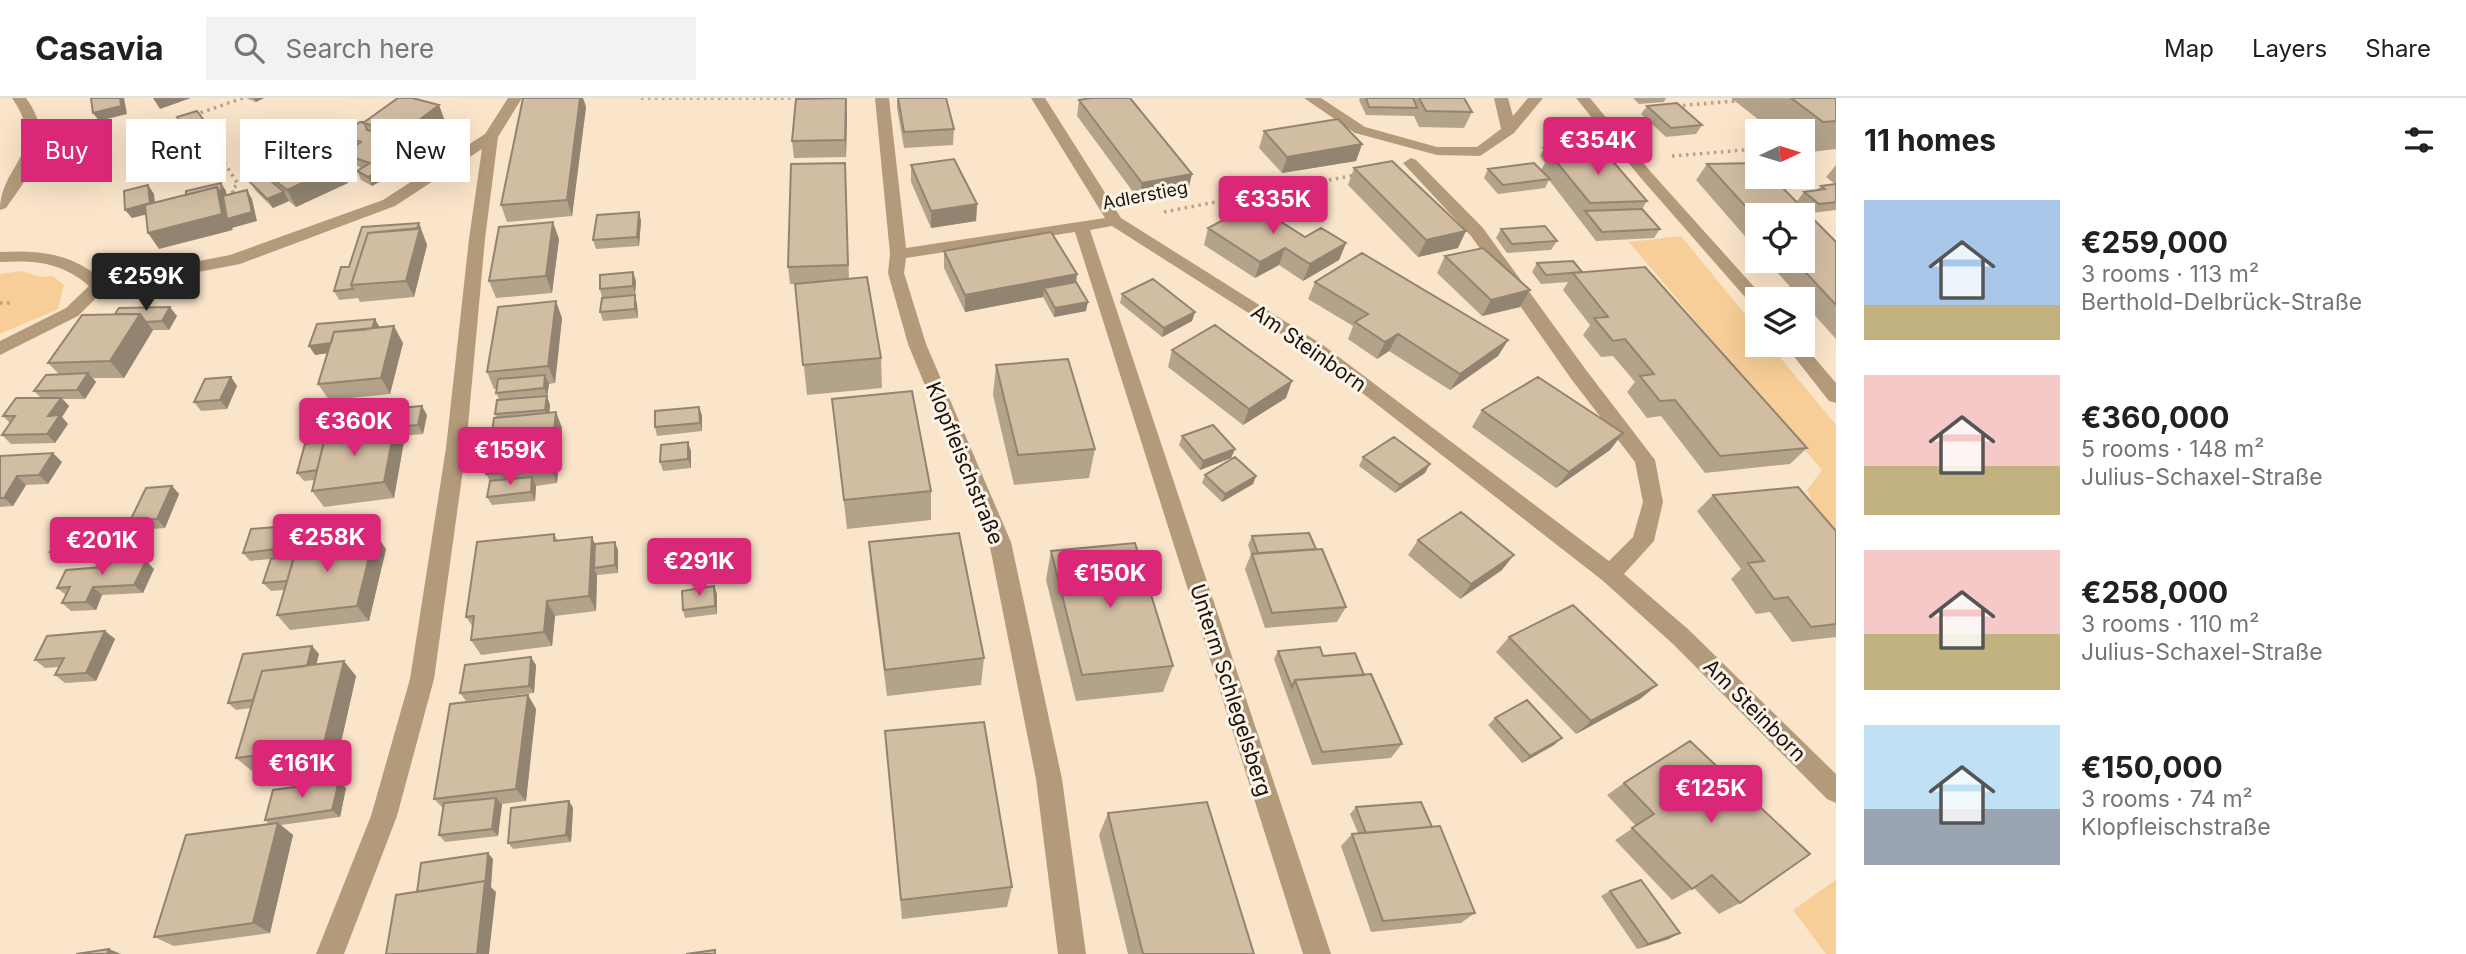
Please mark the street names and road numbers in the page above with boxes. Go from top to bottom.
street label: Adlerstieg [1101,176,1189,214]
street label: Am Steinborn [1247,299,1371,397]
street label: Klopfleischstraße [921,378,1009,548]
street label: Unterm Schlegelsberg [1185,581,1277,799]
street label: Am Steinborn [1699,654,1811,766]

